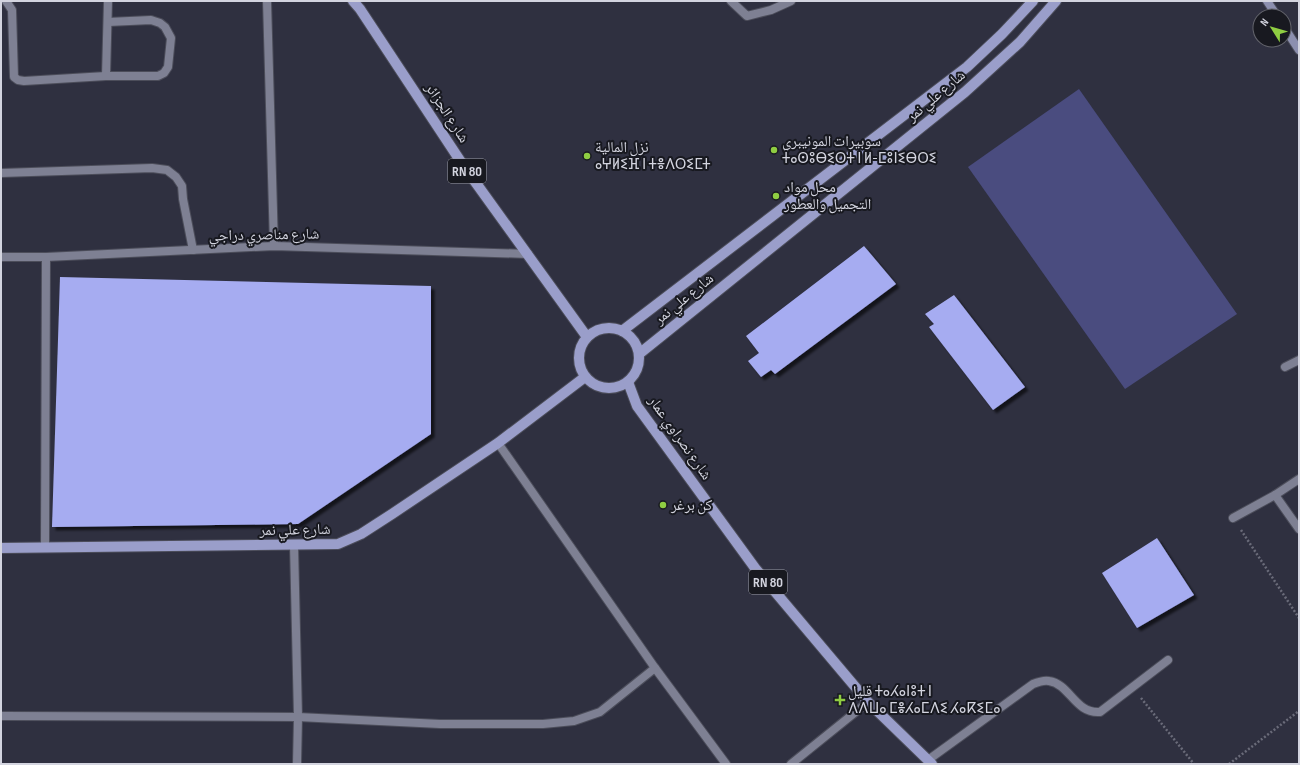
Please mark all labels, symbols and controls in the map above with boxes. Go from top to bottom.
north arrow [1252,8,1292,48]
text: N [1257,16,1271,29]
street label: شارع علي نمر [902,66,971,128]
street label: شارع الجزائر [420,79,473,147]
place label: سوبيرات المونيبري ⵜⴰⵙⵓⴱⵉⵔⵜ ⵏ ⵍ-ⵎⵓⵏⵉⴱⵔⵉ [782,132,937,168]
place label: نزل المالية ⴰⵖⵍⵉⴼ ⵏ ⵜⴻⴷⵔⵉⵎⵜ [595,138,711,174]
marker: سوبيرات المونيبري ⵜⴰⵙⵓⴱⵉⵔⵜ ⵏ ⵍ-ⵎⵓⵏⵉⴱⵔⵉ [769,145,779,155]
marker: نزل المالية ⴰⵖⵍⵉⴼ ⵏ ⵜⴻⴷⵔⵉⵎⵜ [582,151,592,161]
road number: RN 80 [448,159,486,183]
place label: محل مواد التجميل والعطور [783,178,871,214]
marker: محل مواد التجميل والعطور [771,191,781,201]
street label: شارع مناصري دراجي [208,225,320,247]
street label: شارع علي نمر [650,269,719,331]
street label: شارع نصراوي عمار [642,391,716,485]
place label: كن برغر [670,496,712,515]
marker: كن برغر [658,500,668,510]
street label: شارع علي نمر [258,520,331,542]
road number: RN 80 [749,570,787,594]
place label: قليل ⵜⴰⵃⴰⵏⵓⵜ ⵏ ⴷⴷⵡⴰ ⵎⴻⵃⴰⵎⴷⵉ ⵃⴰⴽⵉⵎⴰ [848,682,1001,718]
marker: قليل ⵜⴰⵃⴰⵏⵓⵜ ⵏ ⴷⴷⵡⴰ ⵎⴻⵃⴰⵎⴷⵉ ⵃⴰⴽⵉⵎⴰ [835,695,845,705]

